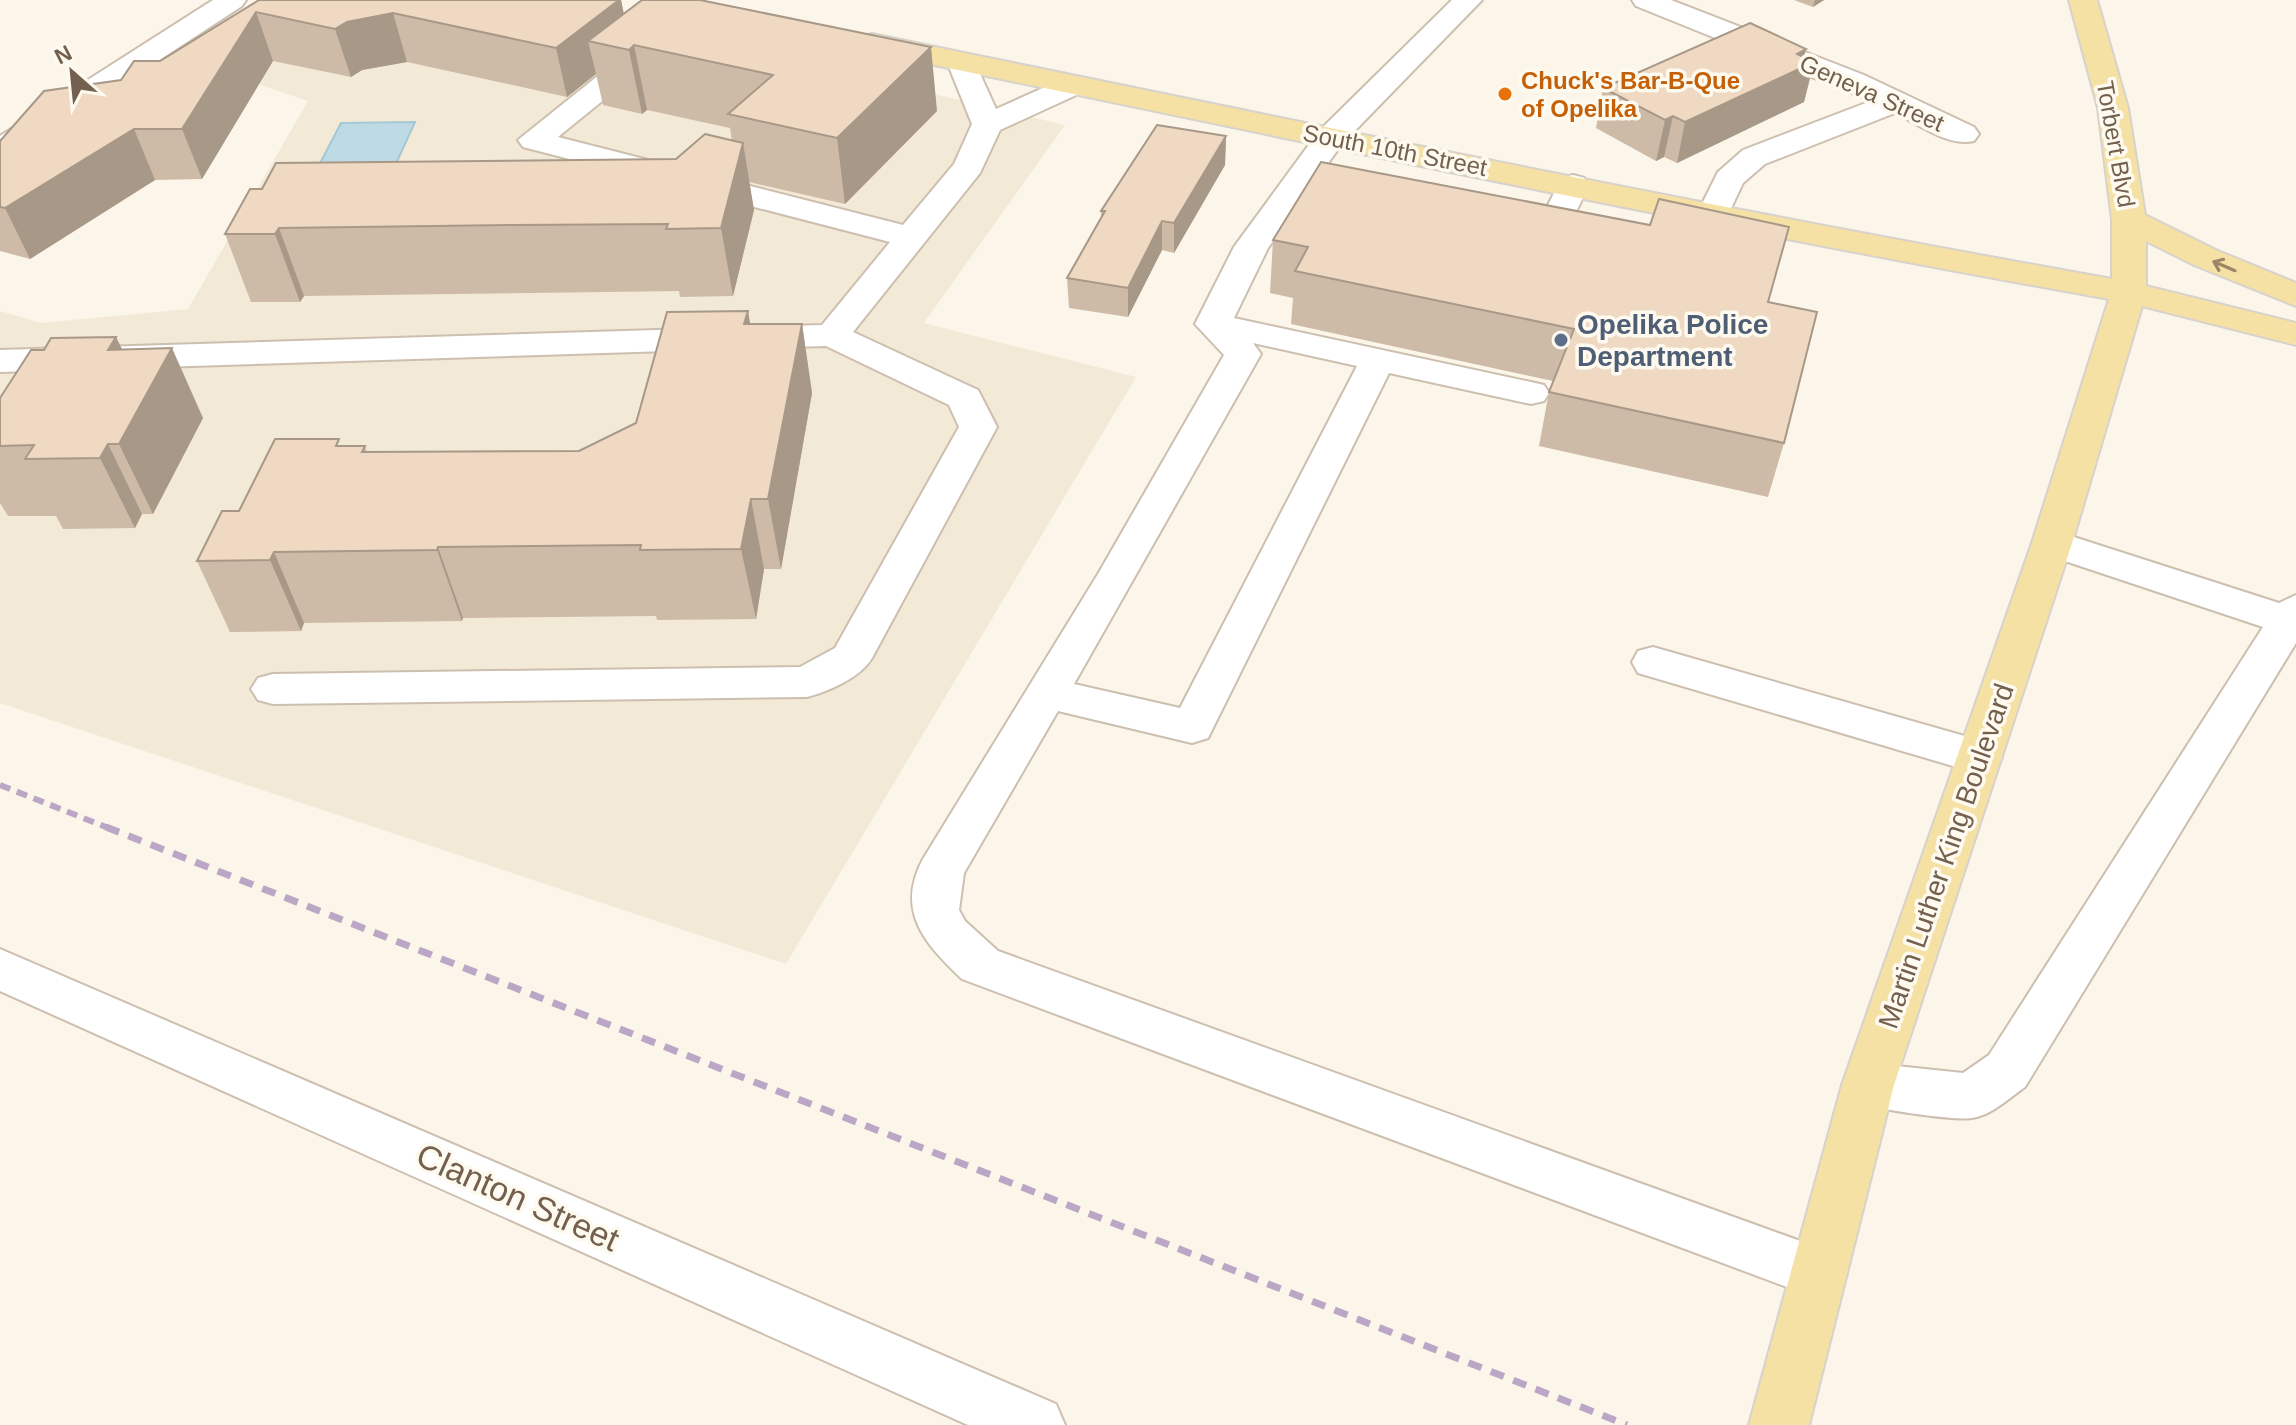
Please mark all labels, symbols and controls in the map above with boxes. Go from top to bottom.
north arrow [32,32,112,112]
text: N [50,40,76,69]
street label: Geneva Street [1796,49,1948,137]
place label: Chuck's Bar-B-Que of Opelika [1521,67,1740,122]
street label: Torbert Blvd [2092,79,2140,209]
marker: Chuck's Bar-B-Que of Opelika [1496,85,1514,103]
street label: South 10th Street [1301,119,1490,181]
one-way arrow [2212,257,2237,272]
place label: Opelika Police Department [1577,309,1768,372]
marker: Opelika Police Department [1552,331,1570,349]
street label: Martin Luther King Boulevard [1872,680,2020,1032]
street label: Clanton Street [411,1135,626,1259]

